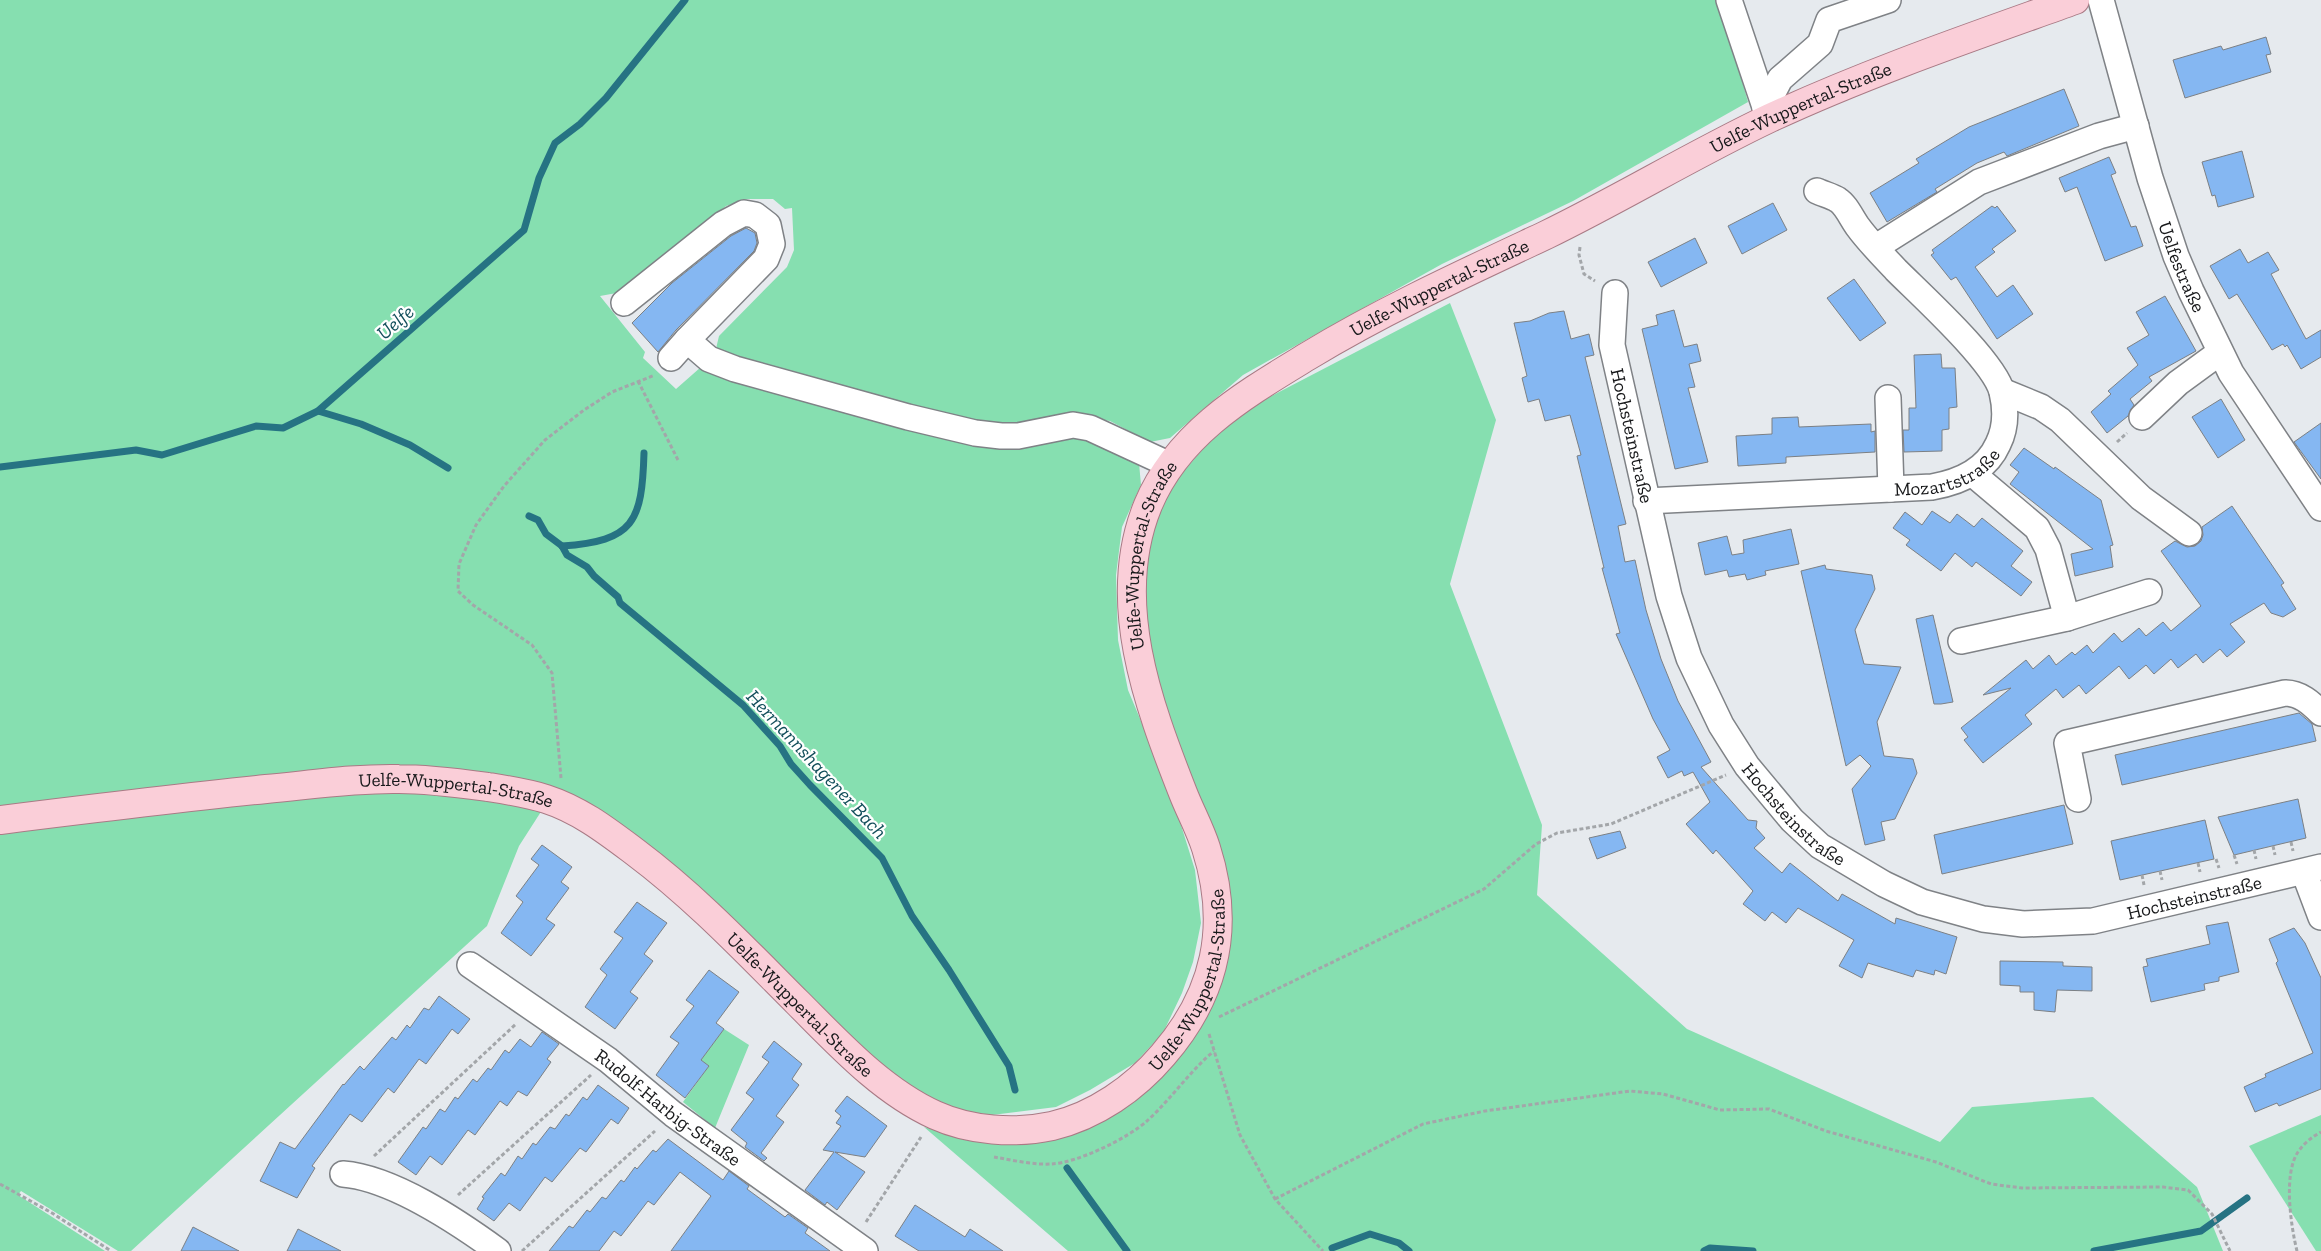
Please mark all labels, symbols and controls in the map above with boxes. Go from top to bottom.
street label: Uelfe-Wuppertal-Straße [1706,57,1895,158]
street label: Uelfestraße [2153,219,2211,316]
street label: Uelfe-Wuppertal-Straße [1346,234,1532,342]
water label: Uelfe [371,299,419,345]
street label: Hochsteinstraße [1606,366,1659,505]
street label: Mozartstraße [1894,444,2005,501]
street label: Uelfe-Wuppertal-Straße [1121,456,1182,652]
water label: Hermannshagener Bach [742,684,892,844]
street label: Hochsteinstraße [1737,758,1850,871]
street label: Uelfe-Wuppertal-Straße [358,768,557,813]
street label: Hochsteinstraße [2125,870,2264,925]
street label: Uelfe-Wuppertal-Straße [1144,888,1230,1076]
street label: Uelfe-Wuppertal-Straße [722,927,878,1082]
street label: Rudolf-Harbig-Straße [591,1044,746,1171]

